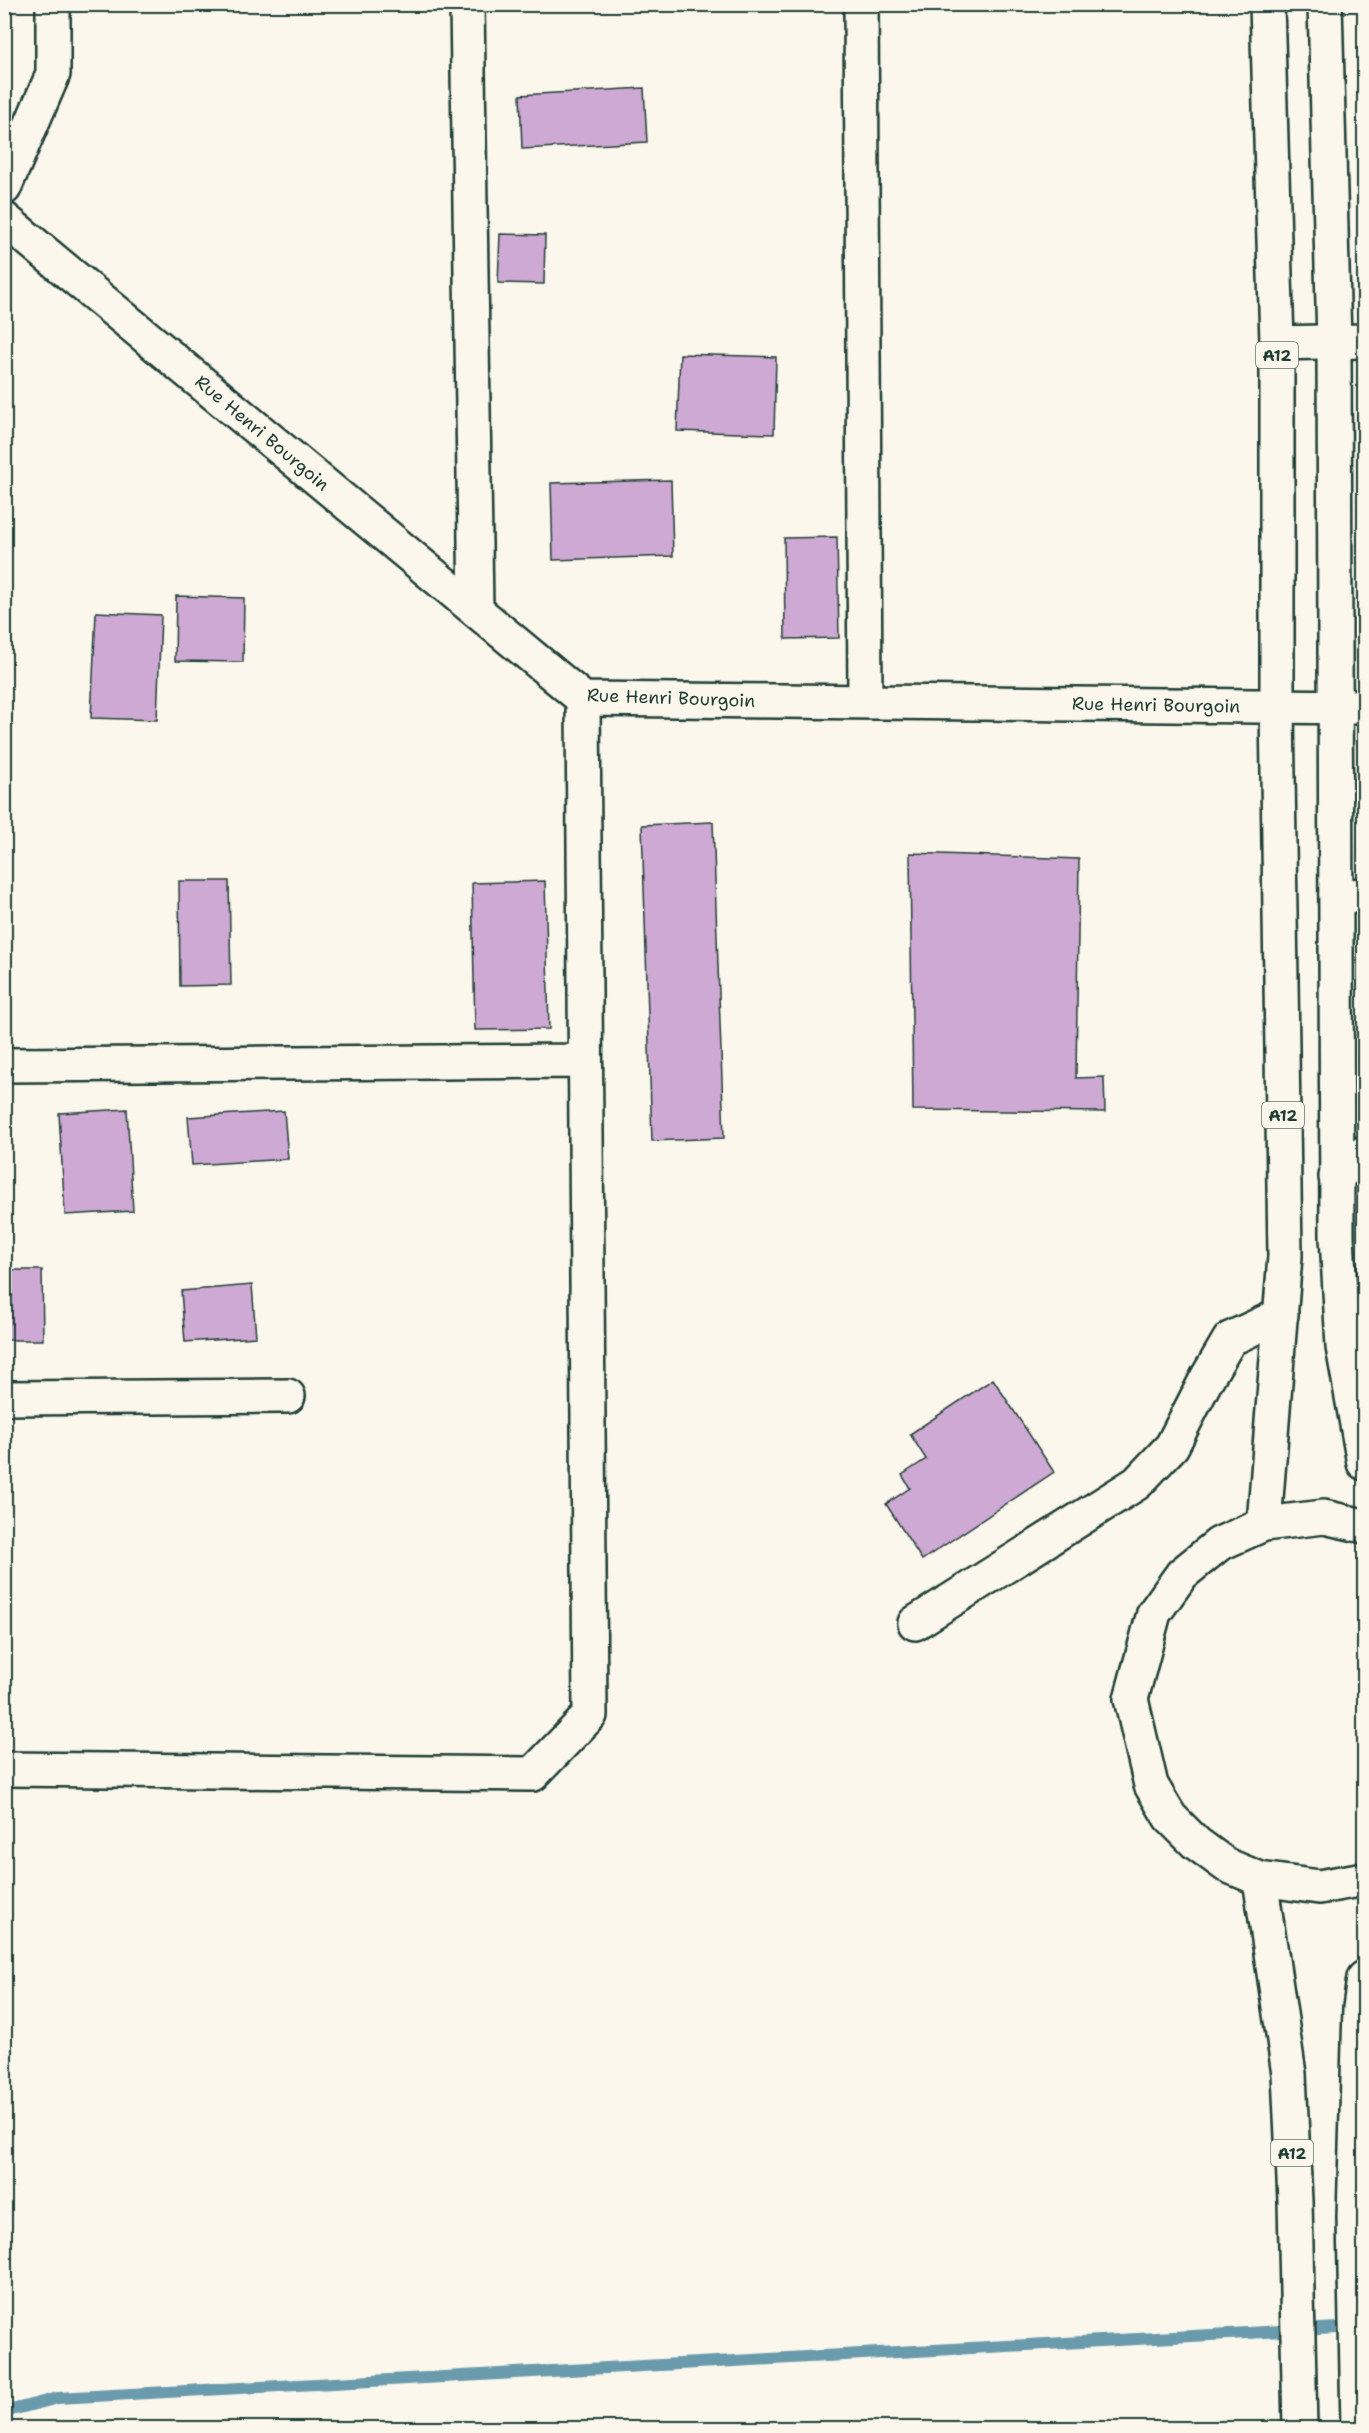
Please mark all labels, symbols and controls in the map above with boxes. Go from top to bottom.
road number: A12 [1256,342,1298,368]
street label: Rue Henri Bourgoin [190,370,334,496]
street label: Rue Henri Bourgoin [586,683,756,713]
street label: Rue Henri Bourgoin [1072,692,1240,718]
road number: A12 [1262,1102,1304,1128]
road number: A12 [1271,2140,1313,2166]

